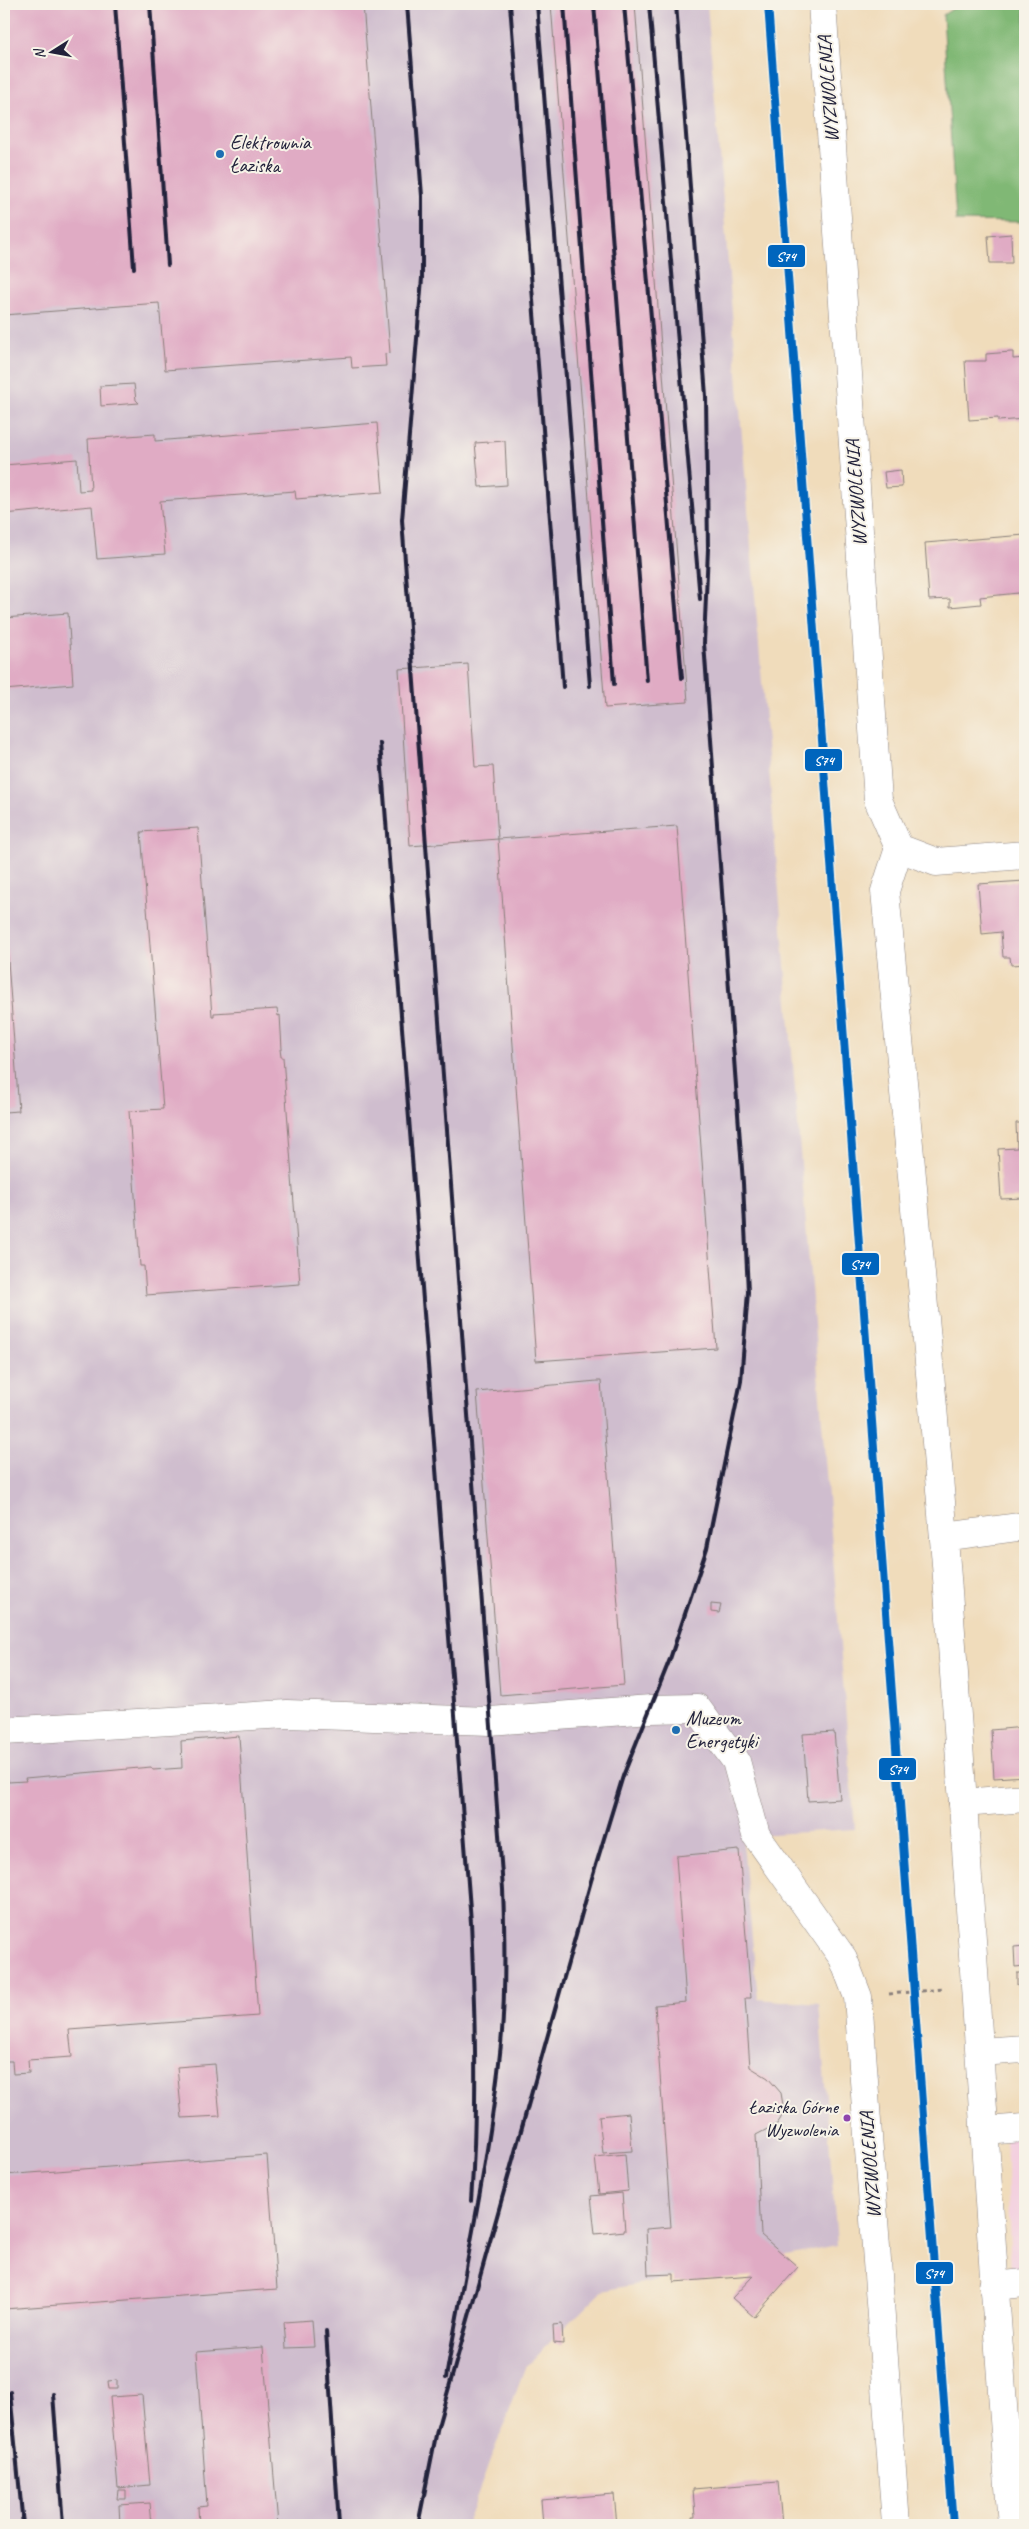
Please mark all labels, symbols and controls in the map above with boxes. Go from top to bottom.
north arrow [28,28,78,78]
street label: WYZWOLENIA [812,34,844,143]
text: N [30,46,49,60]
place label: Elektrownia Łaziska [230,130,312,178]
marker: Elektrownia Łaziska [214,148,226,160]
line badge: S74 [767,244,806,268]
text: S74 [776,248,797,265]
street label: WYZWOLENIA [840,438,872,547]
line badge: S74 [804,748,843,772]
text: S74 [814,752,835,769]
line badge: S74 [841,1252,880,1276]
text: S74 [850,1256,871,1273]
place label: Muzeum Energetyki [686,1706,760,1754]
marker: Muzeum Energetyki [670,1724,682,1736]
line badge: S74 [878,1757,917,1781]
text: S74 [888,1761,909,1778]
place label: Łaziska Górne Wyzwolenia [749,2095,840,2142]
street label: WYZWOLENIA [854,2110,886,2219]
marker: Łaziska Górne Wyzwolenia [842,2113,852,2123]
line badge: S74 [915,2261,954,2285]
text: S74 [924,2265,945,2282]

